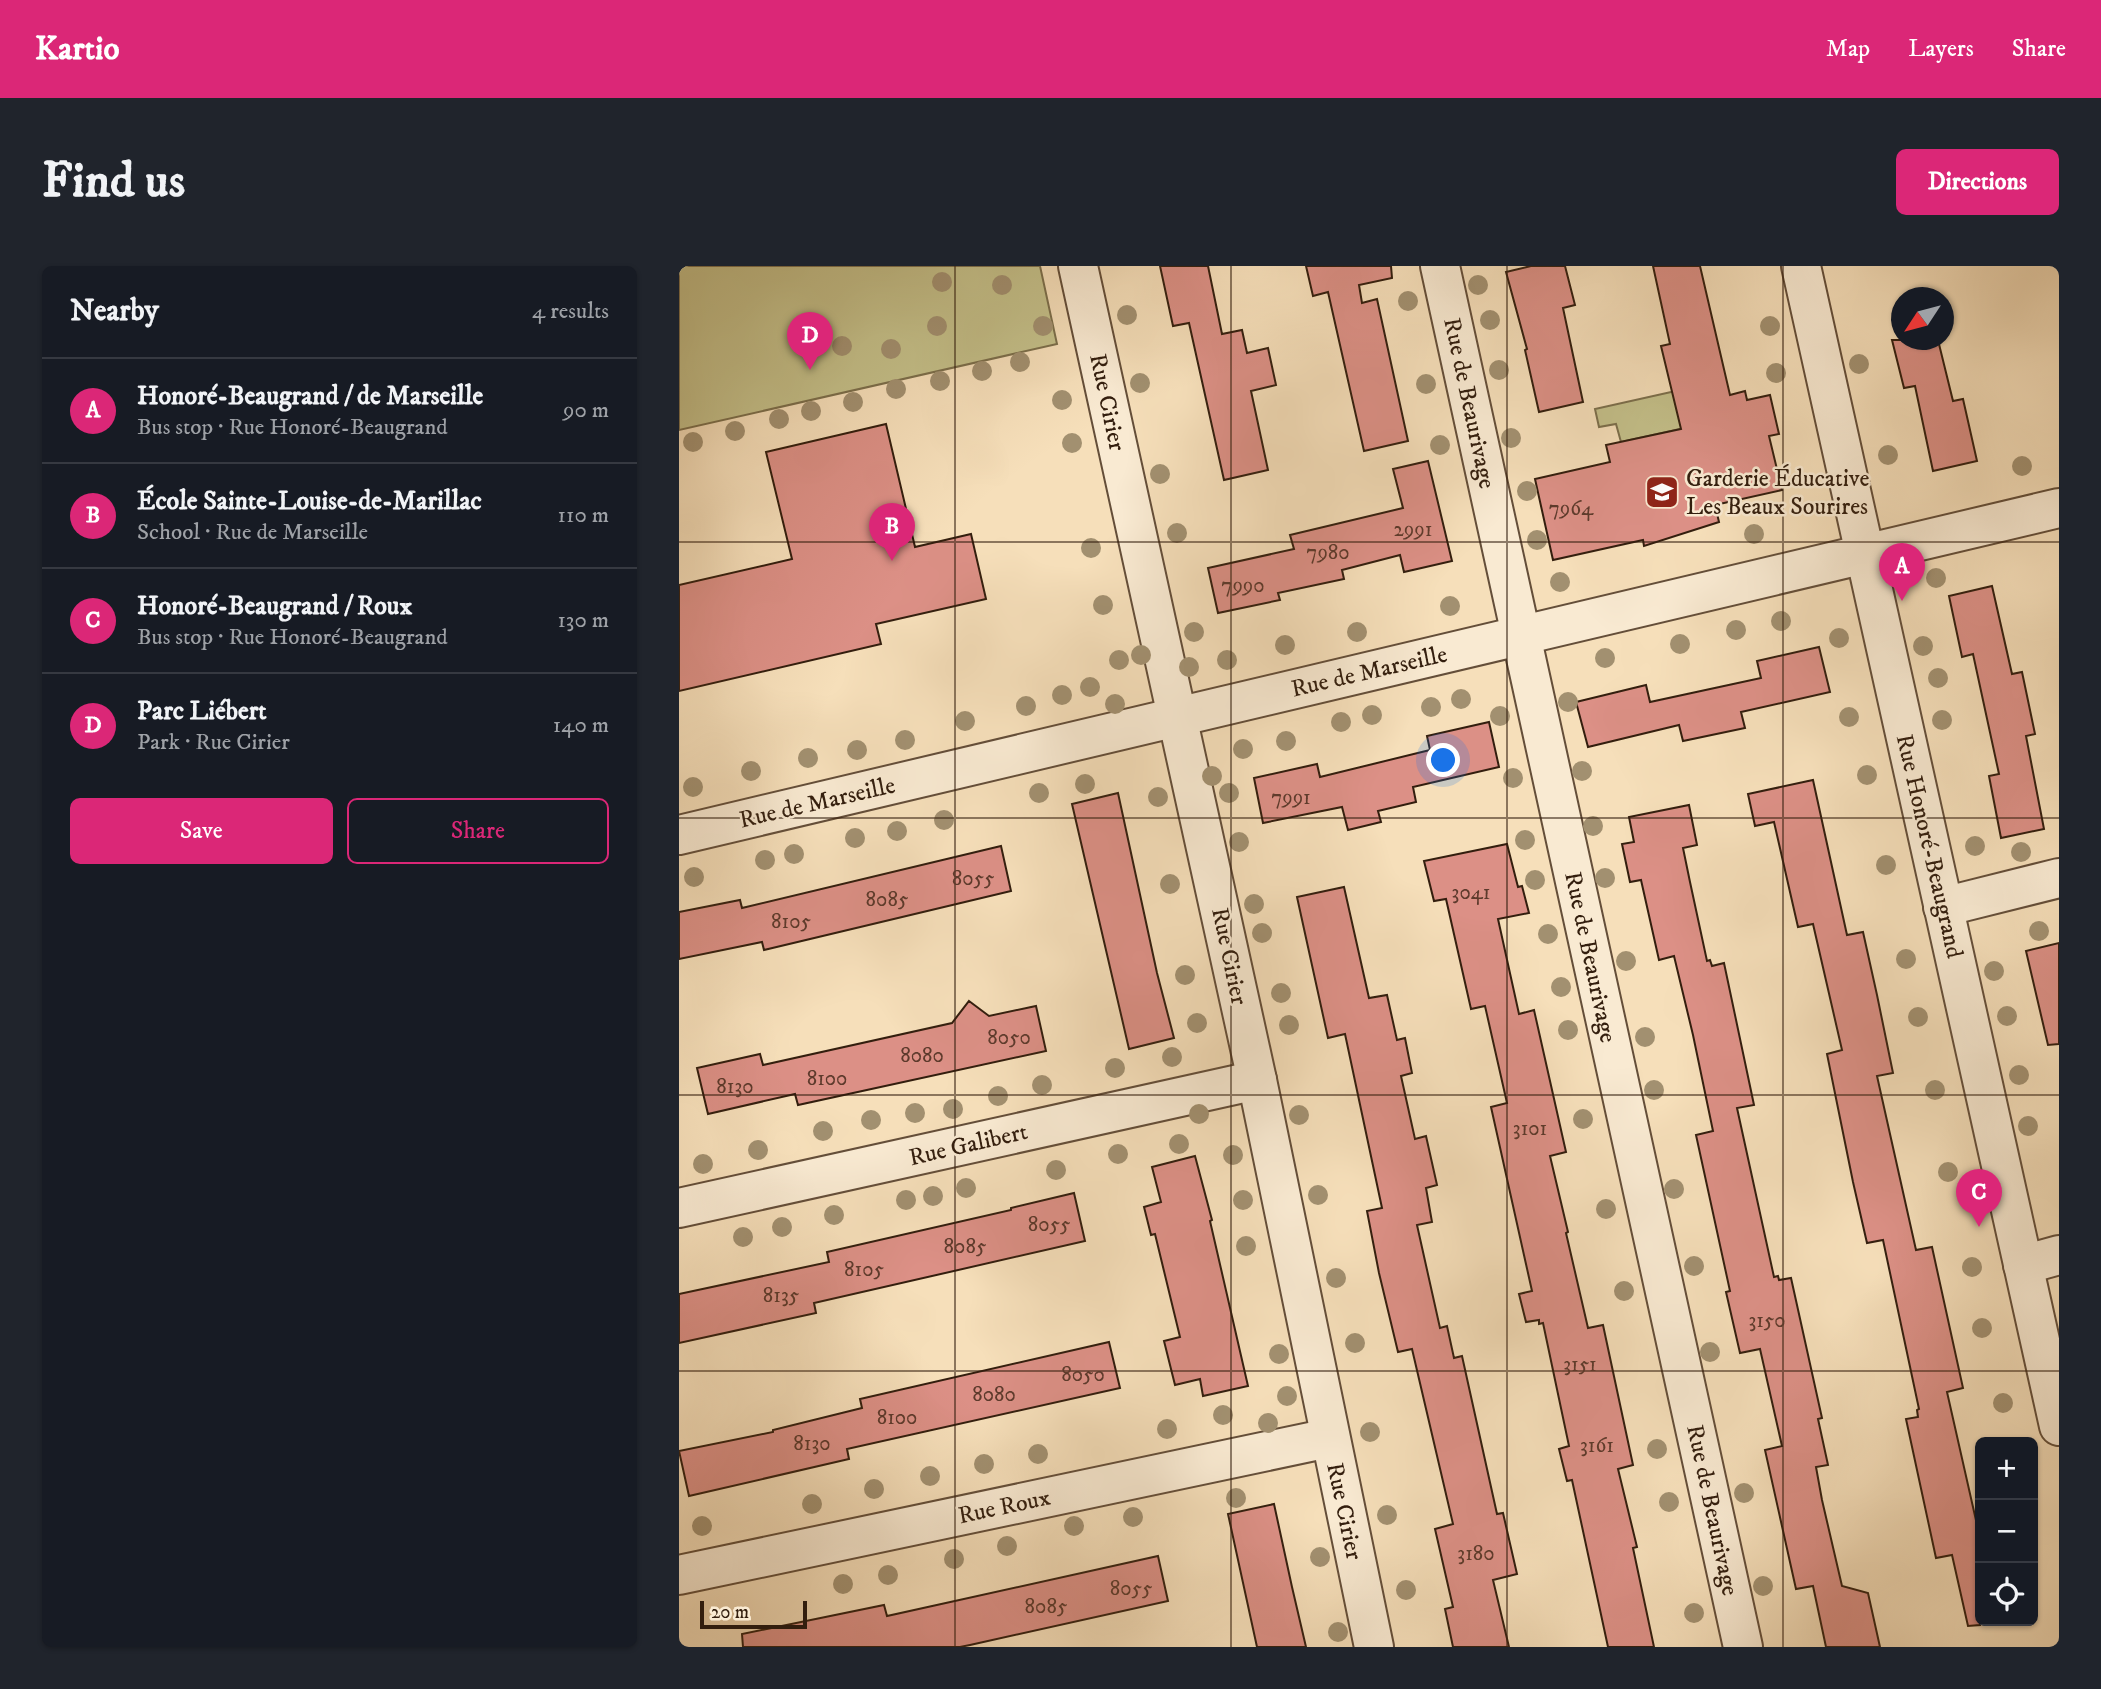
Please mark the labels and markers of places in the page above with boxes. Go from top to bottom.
pin: D [787,312,833,370]
place label: Garderie Éducative Les Beaux Sourires [1686,464,1869,522]
school or university icon: Garderie Éducative Les Beaux Sourires [1643,473,1681,511]
pin: B [869,503,915,561]
pin: A [1879,543,1925,601]
pin: C [1956,1169,2002,1227]

